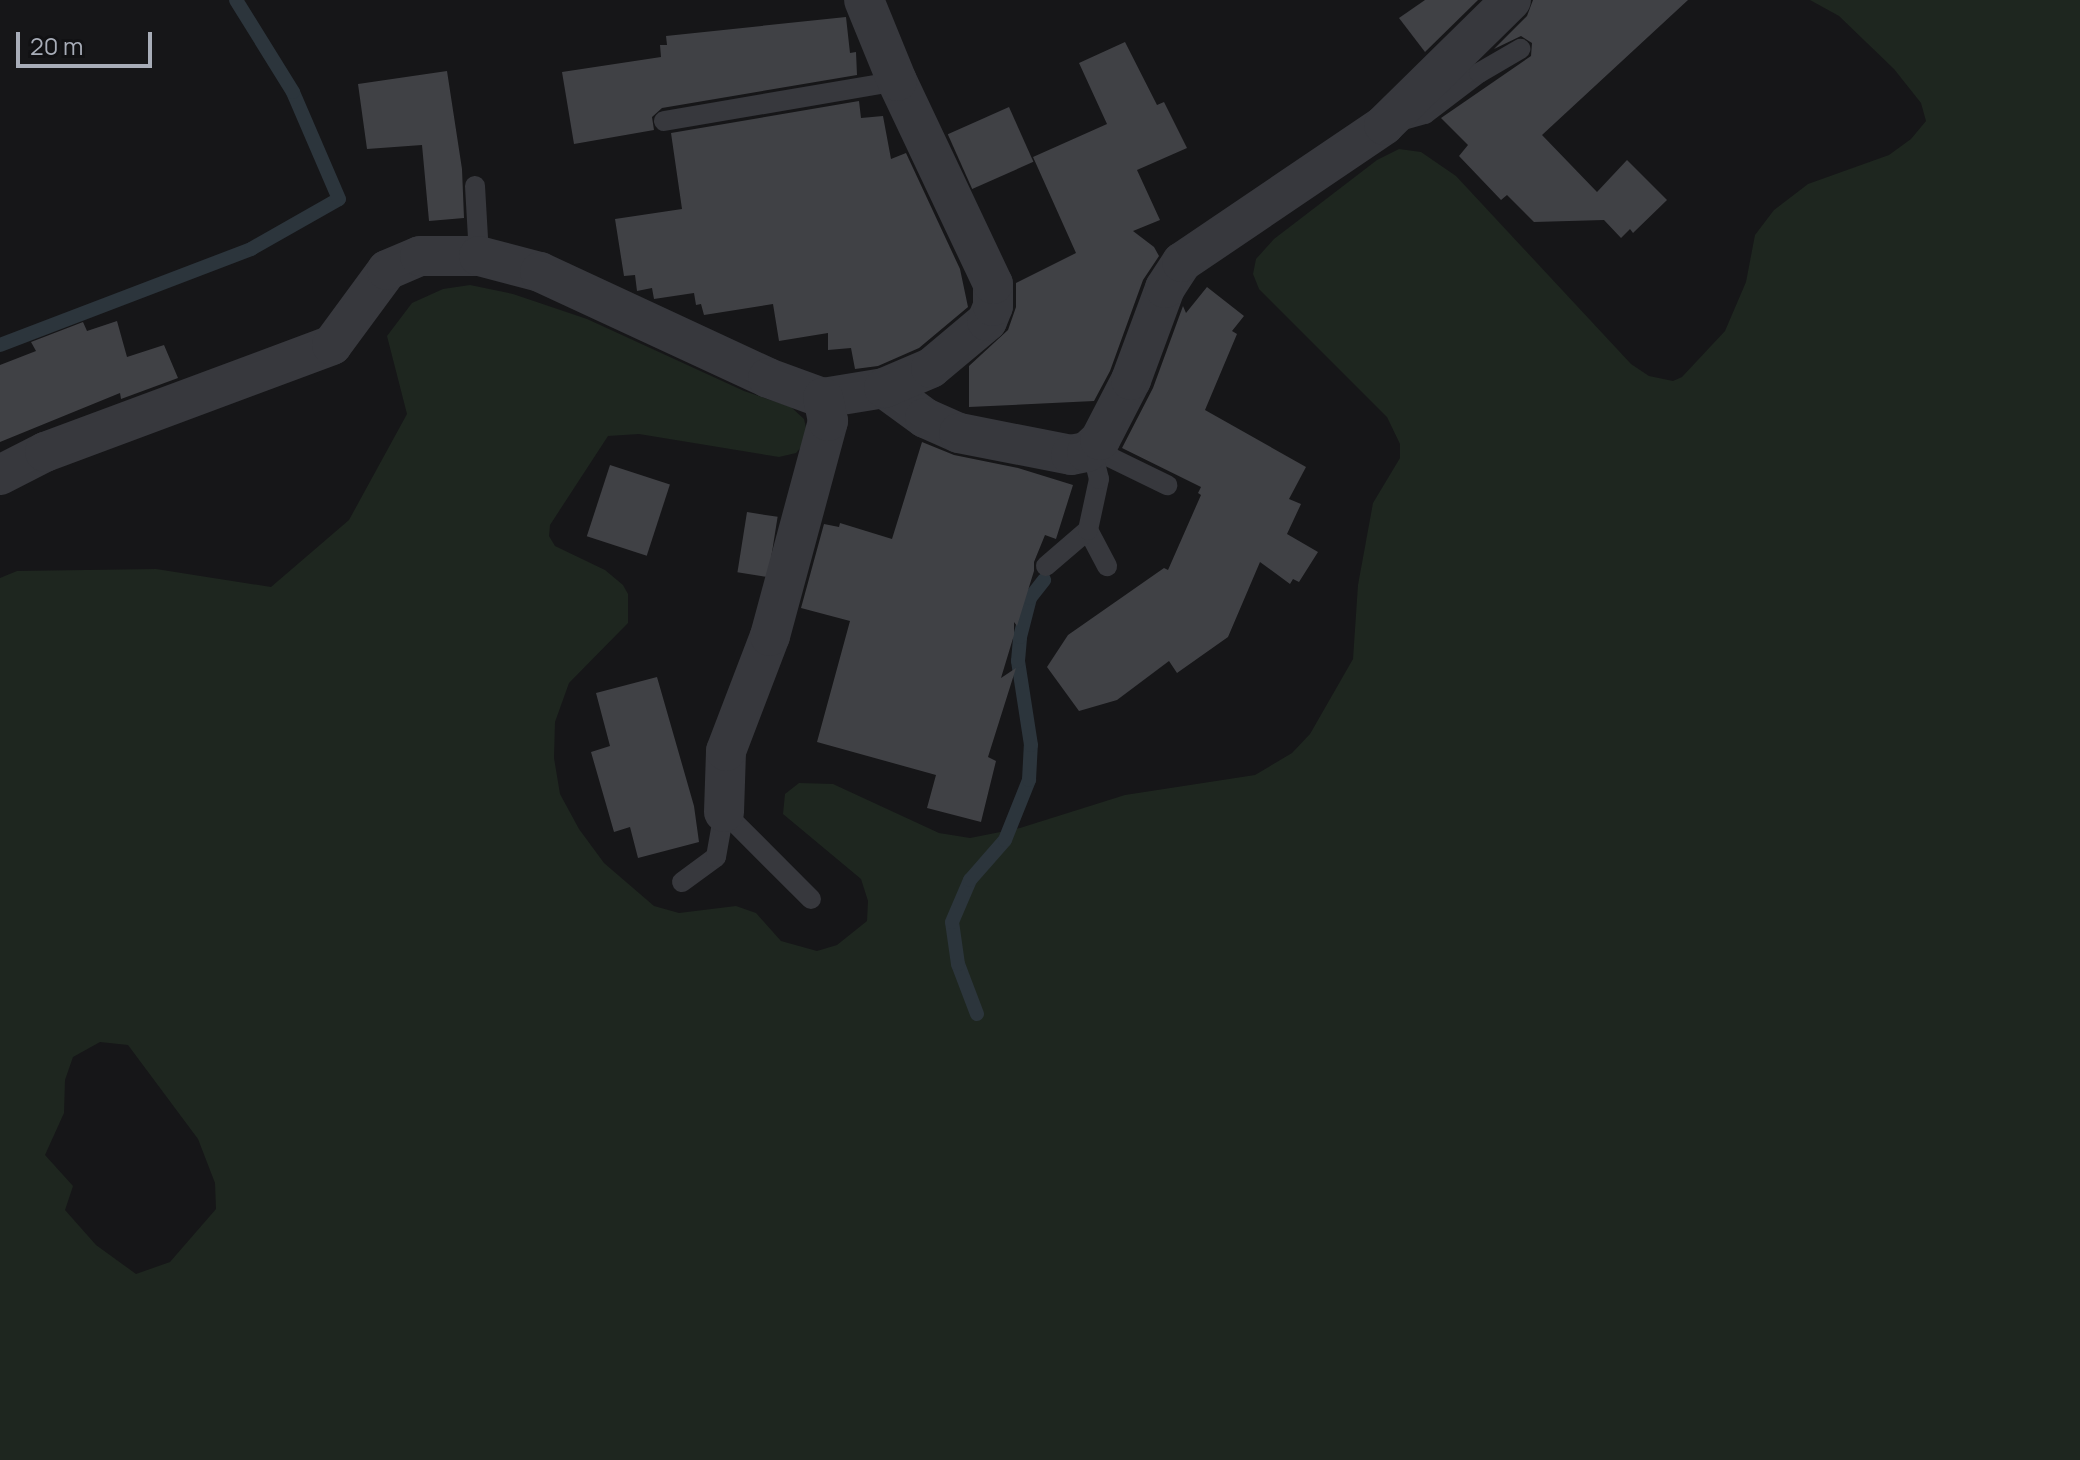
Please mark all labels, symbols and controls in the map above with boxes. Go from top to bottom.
scale bar [20,16,156,66]
text: 20 m [30,29,83,62]

